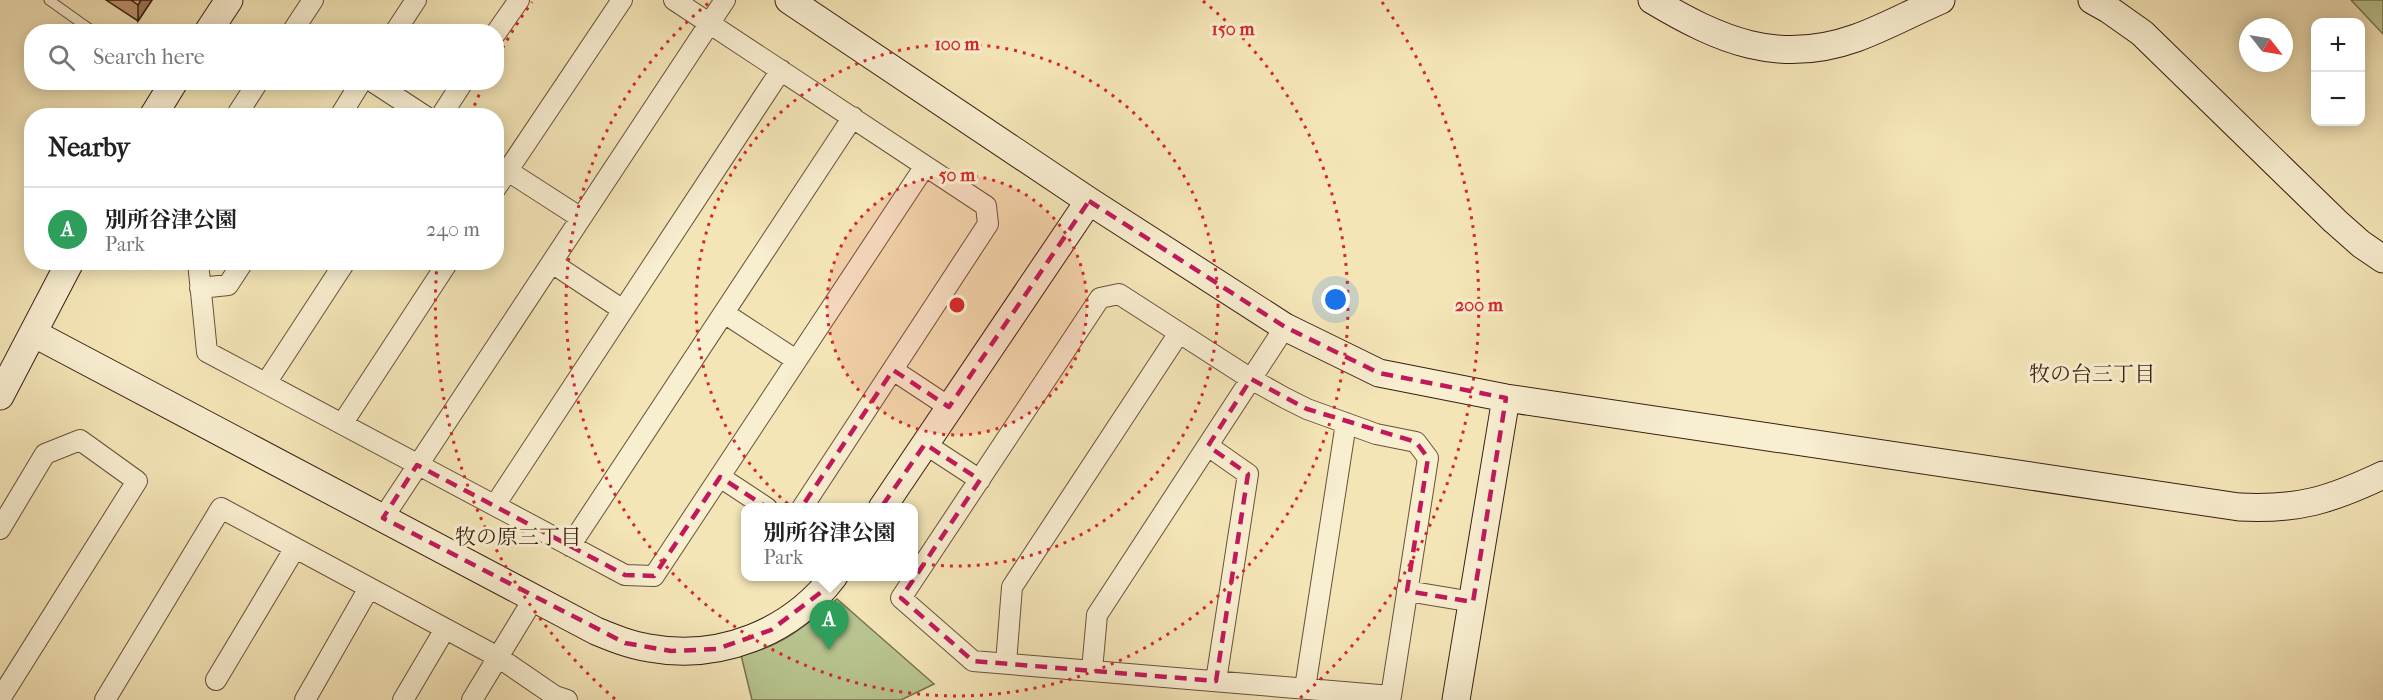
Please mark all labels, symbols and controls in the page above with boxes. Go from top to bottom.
north arrow [2239,18,2293,72]
map controls [2311,18,2365,126]
button: + [2311,18,2365,72]
text: 150 m [1212,19,1255,40]
search box [24,24,504,90]
text: 100 m [934,34,981,55]
icon: search [45,41,78,74]
text: Search here [93,44,205,70]
button: − [2311,72,2365,126]
text: Nearby [48,132,130,163]
text: 50 m [939,165,976,186]
text: 別所谷津公園 [105,207,237,233]
text: A [61,218,74,241]
text: 240 m [426,218,480,241]
text: Park [105,233,145,256]
your location [1321,285,1350,314]
centre of rings [947,295,967,315]
text: 200 m [1455,295,1504,316]
district label: 牧の台三丁目 [2029,362,2155,386]
popup [741,503,918,581]
text: 別所谷津公園 [763,520,896,546]
district label: 牧の原三丁目 [455,525,581,549]
text: Park [763,546,803,569]
pin: A [810,600,848,650]

